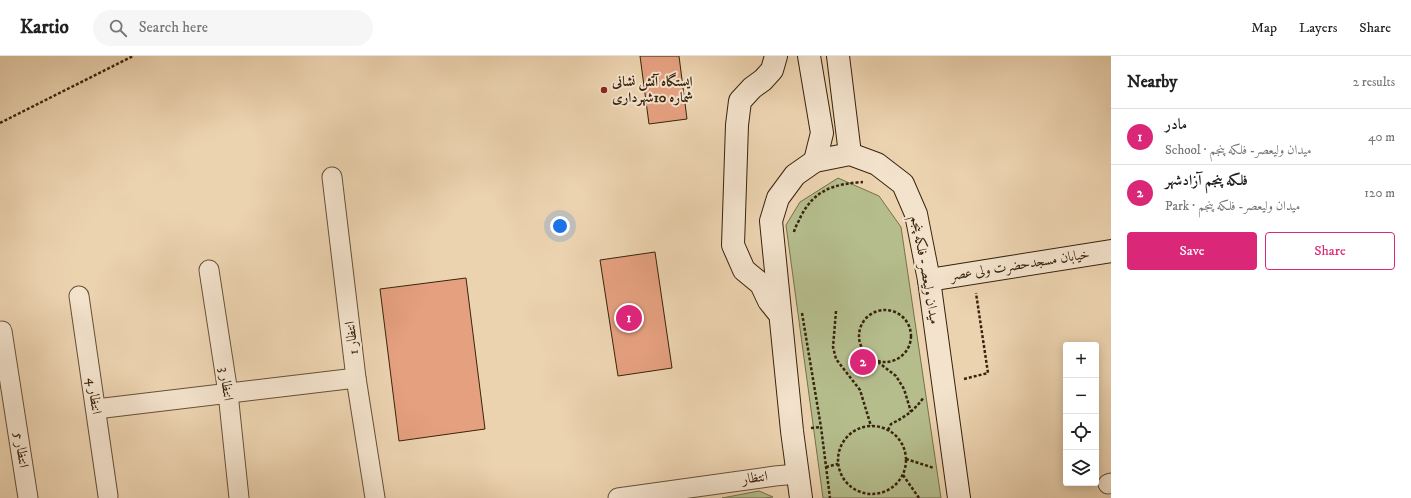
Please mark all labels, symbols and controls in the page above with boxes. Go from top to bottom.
search box [93,10,373,46]
text: Kartio [20,16,69,39]
icon: search [107,17,129,39]
text: Search here [139,18,208,37]
text: Map [1251,19,1277,37]
text: Layers [1299,19,1337,37]
text: Share [1359,19,1391,37]
text: Nearby [1127,71,1177,93]
place label: ایستگاه آتش نشانی شماره 10شهرداری [611,72,693,107]
text: 2 results [1353,74,1395,90]
marker: ایستگاه آتش نشانی شماره 10شهرداری [599,85,609,95]
text: مادر [1165,115,1187,134]
text: 1 [1138,129,1142,145]
text: 40 m [1368,129,1395,145]
text: School · میدان ولیعصر- فلکه پنجم [1165,142,1312,158]
text: فلکه پنجم آزادشهر [1165,171,1248,190]
text: 2 [1137,185,1143,201]
text: 120 m [1364,185,1395,201]
text: Park · میدان ولیعصر- فلکه پنجم [1165,198,1300,214]
street label: میدان ولیعصر- فلکه پنجم [903,214,943,326]
your location [550,216,570,236]
button: Save [1127,232,1257,270]
button: Share [1265,232,1395,270]
street label: خیابان مسجدحضرت ولی عصر [947,245,1091,285]
pin: 1 [616,303,642,333]
street label: انتظار 1 [341,320,363,356]
map controls [1063,342,1099,486]
button: + [1063,342,1099,378]
pin: 2 [850,347,876,377]
street label: انتظار 3 [215,366,237,402]
street label: انتظار 4 [83,377,105,415]
button: − [1063,378,1099,414]
button: locate [1063,414,1099,450]
street label: انتظار 5 [9,431,33,469]
button: layers [1063,450,1099,486]
street label: انتظار [739,467,769,489]

